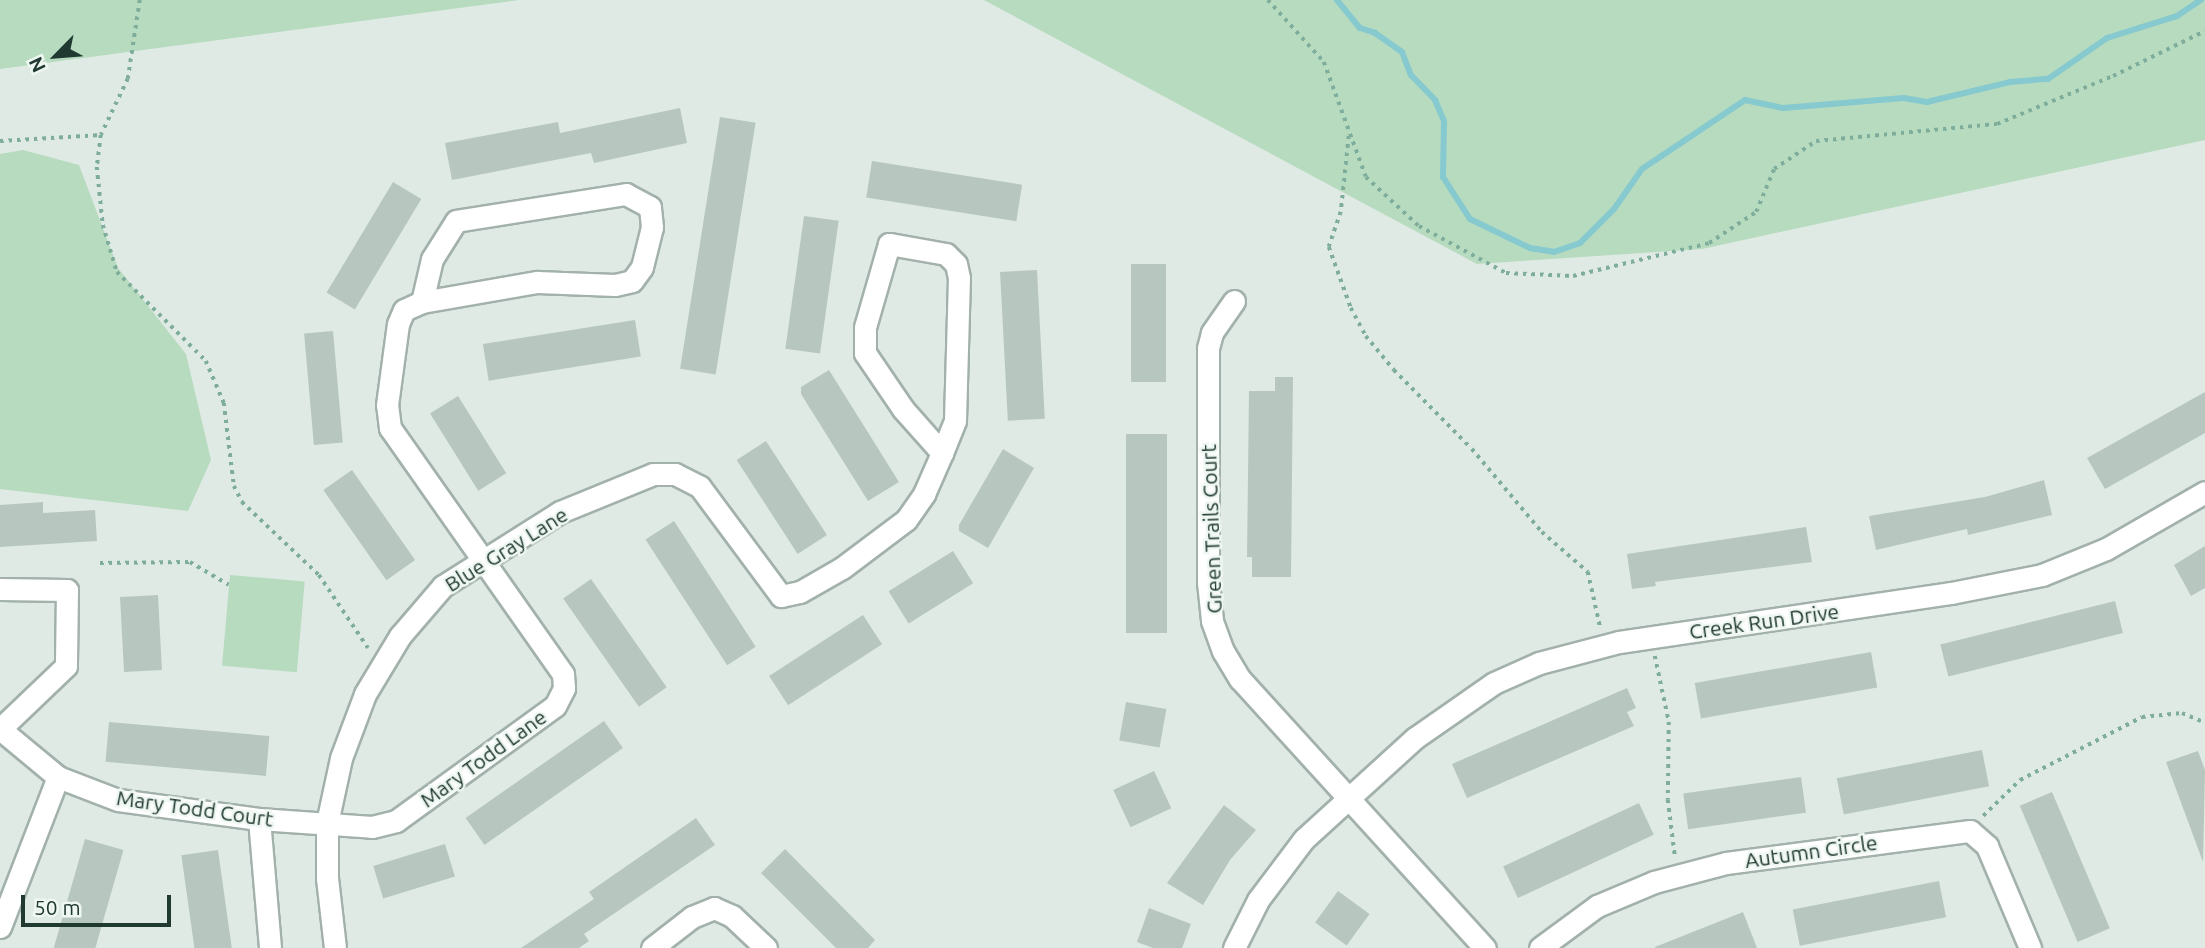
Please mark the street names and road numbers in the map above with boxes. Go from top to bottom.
street label: Green Trails Court [1195,444,1227,614]
street label: Blue Gray Lane [440,501,572,597]
street label: Creek Run Drive [1688,598,1840,644]
street label: Mary Todd Lane [415,704,551,812]
street label: Mary Todd Court [115,785,275,831]
street label: Autumn Circle [1743,829,1879,873]

